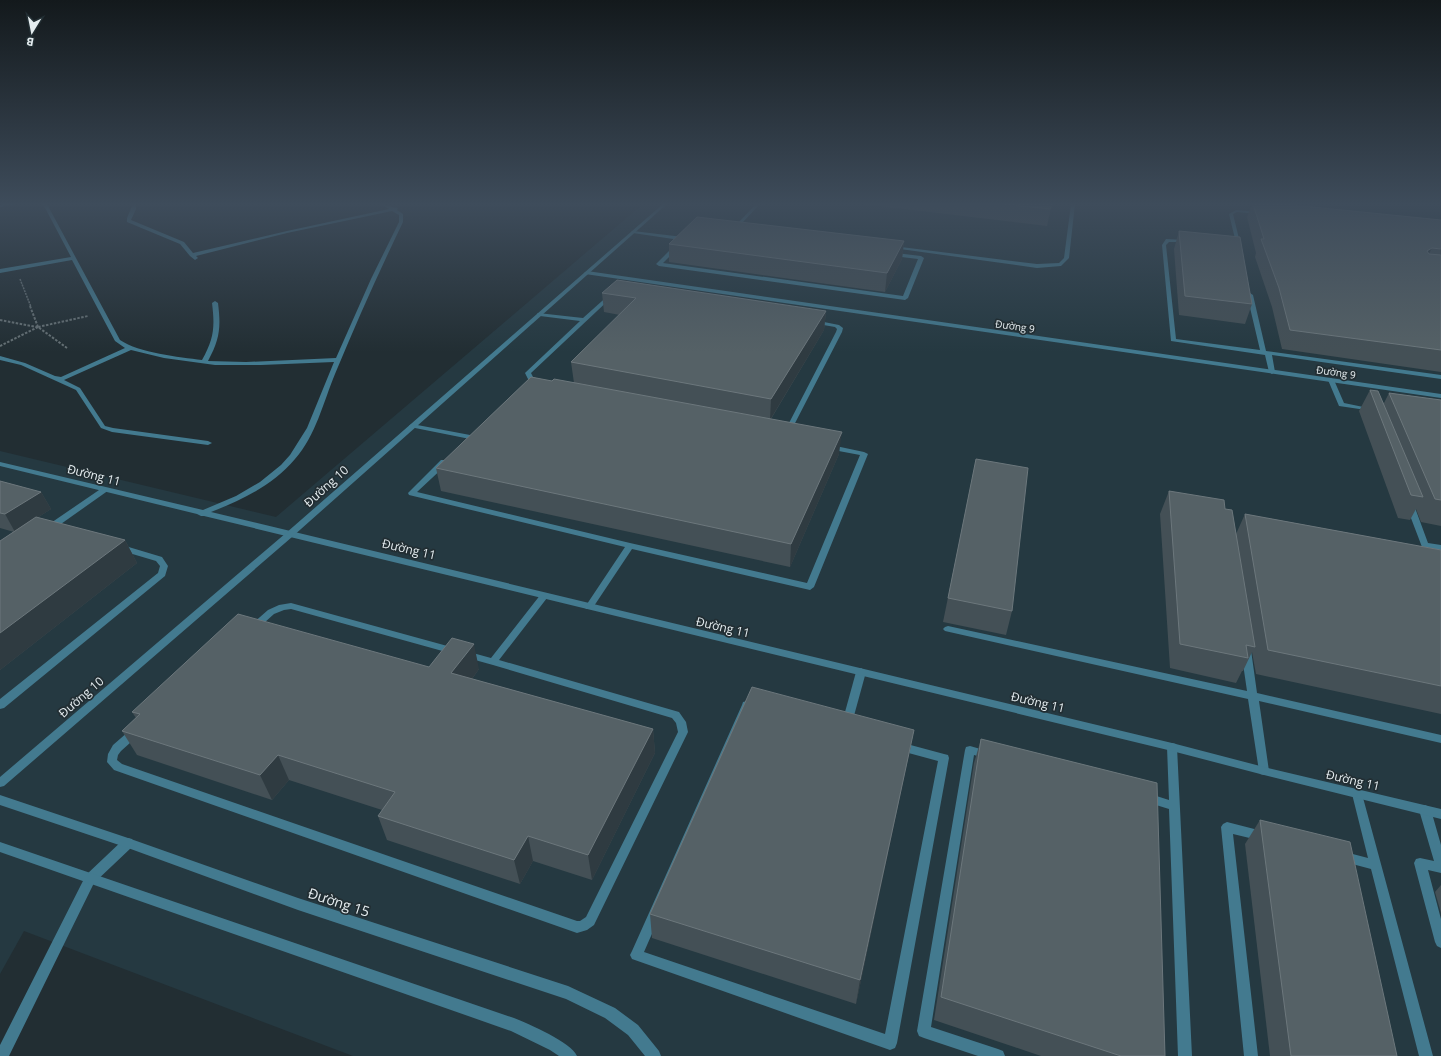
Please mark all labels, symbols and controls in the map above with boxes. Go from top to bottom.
north arrow [12,12,52,52]
text: B [25,34,35,50]
street label: Đường 9 [994,316,1036,336]
street label: Đường 9 [1315,362,1357,382]
street label: Đường 11 [65,460,123,490]
street label: Đường 10 [300,461,352,511]
street label: Đường 11 [380,535,438,563]
street label: Đường 11 [694,613,752,641]
street label: Đường 10 [55,673,107,721]
street label: Đường 11 [1009,688,1067,716]
street label: Đường 11 [1324,766,1382,794]
street label: Đường 15 [306,883,372,921]

